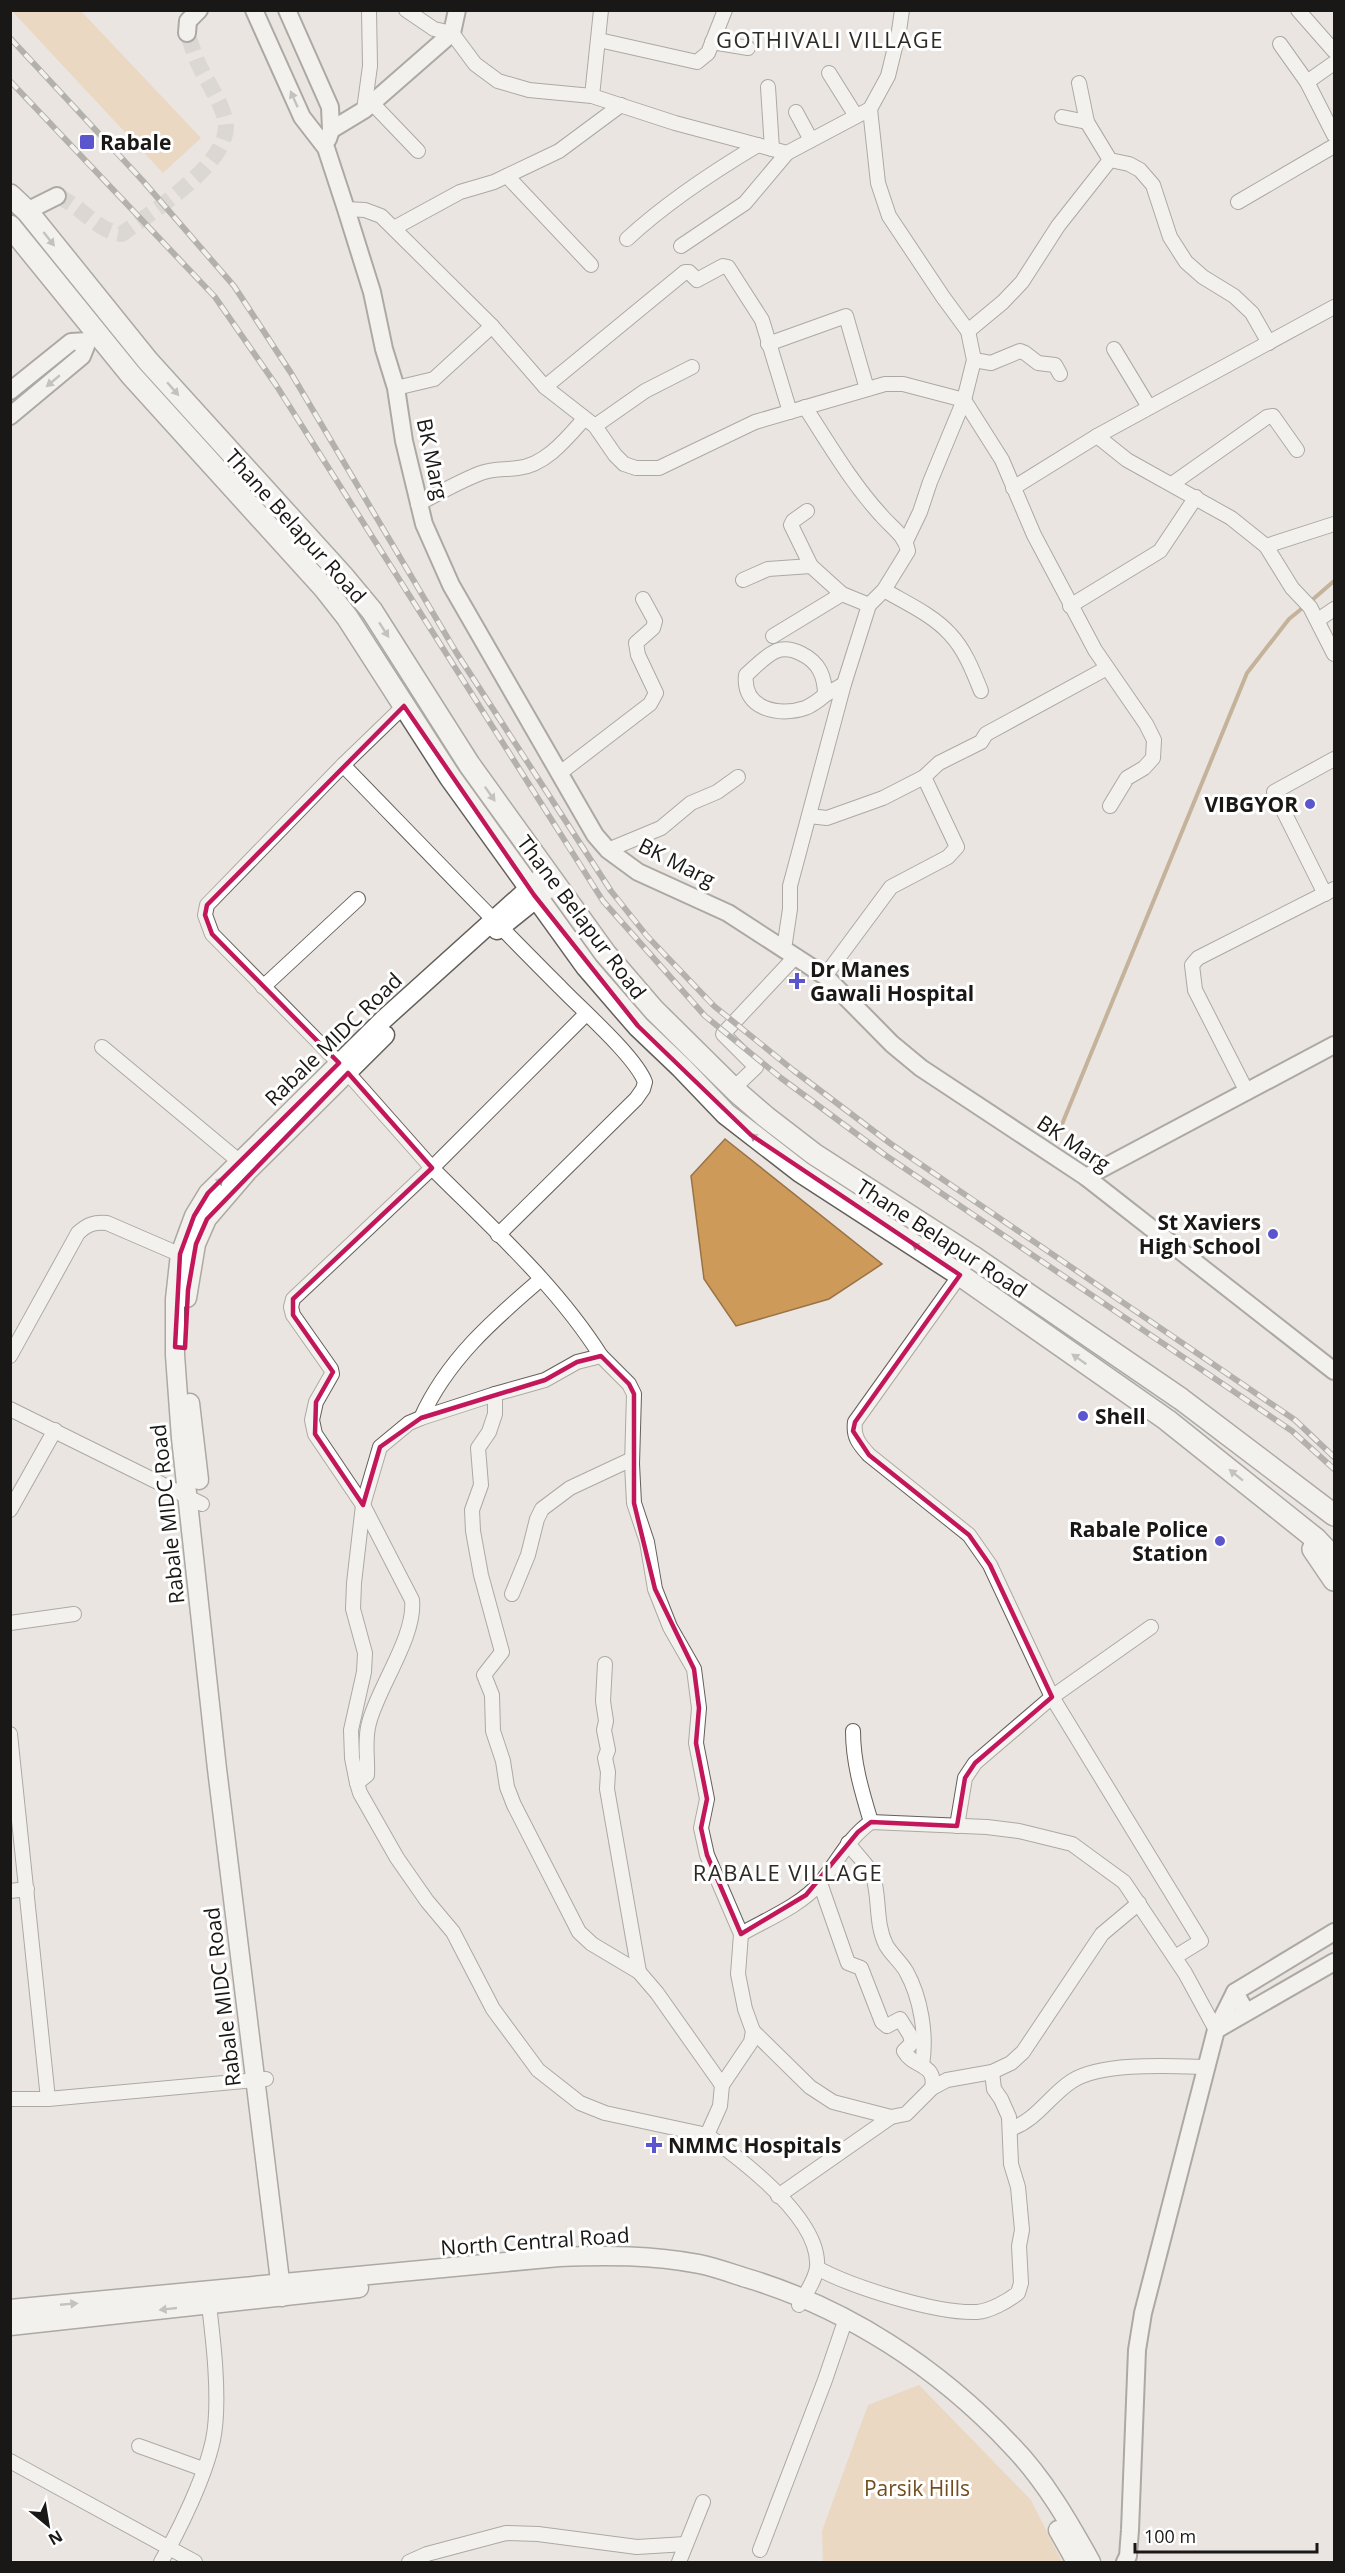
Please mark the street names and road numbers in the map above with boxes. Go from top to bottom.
street label: BK Marg [411,416,455,502]
street label: Thane Belapur Road [219,443,373,609]
street label: Thane Belapur Road [511,829,653,1005]
street label: BK Marg [634,831,720,893]
street label: Rabale MIDC Road [258,966,408,1112]
street label: BK Marg [1032,1108,1116,1178]
street label: Thane Belapur Road [851,1172,1033,1304]
street label: Rabale MIDC Road [144,1423,190,1605]
street label: Rabale MIDC Road [197,1906,247,2088]
street label: North Central Road [440,2220,630,2262]

